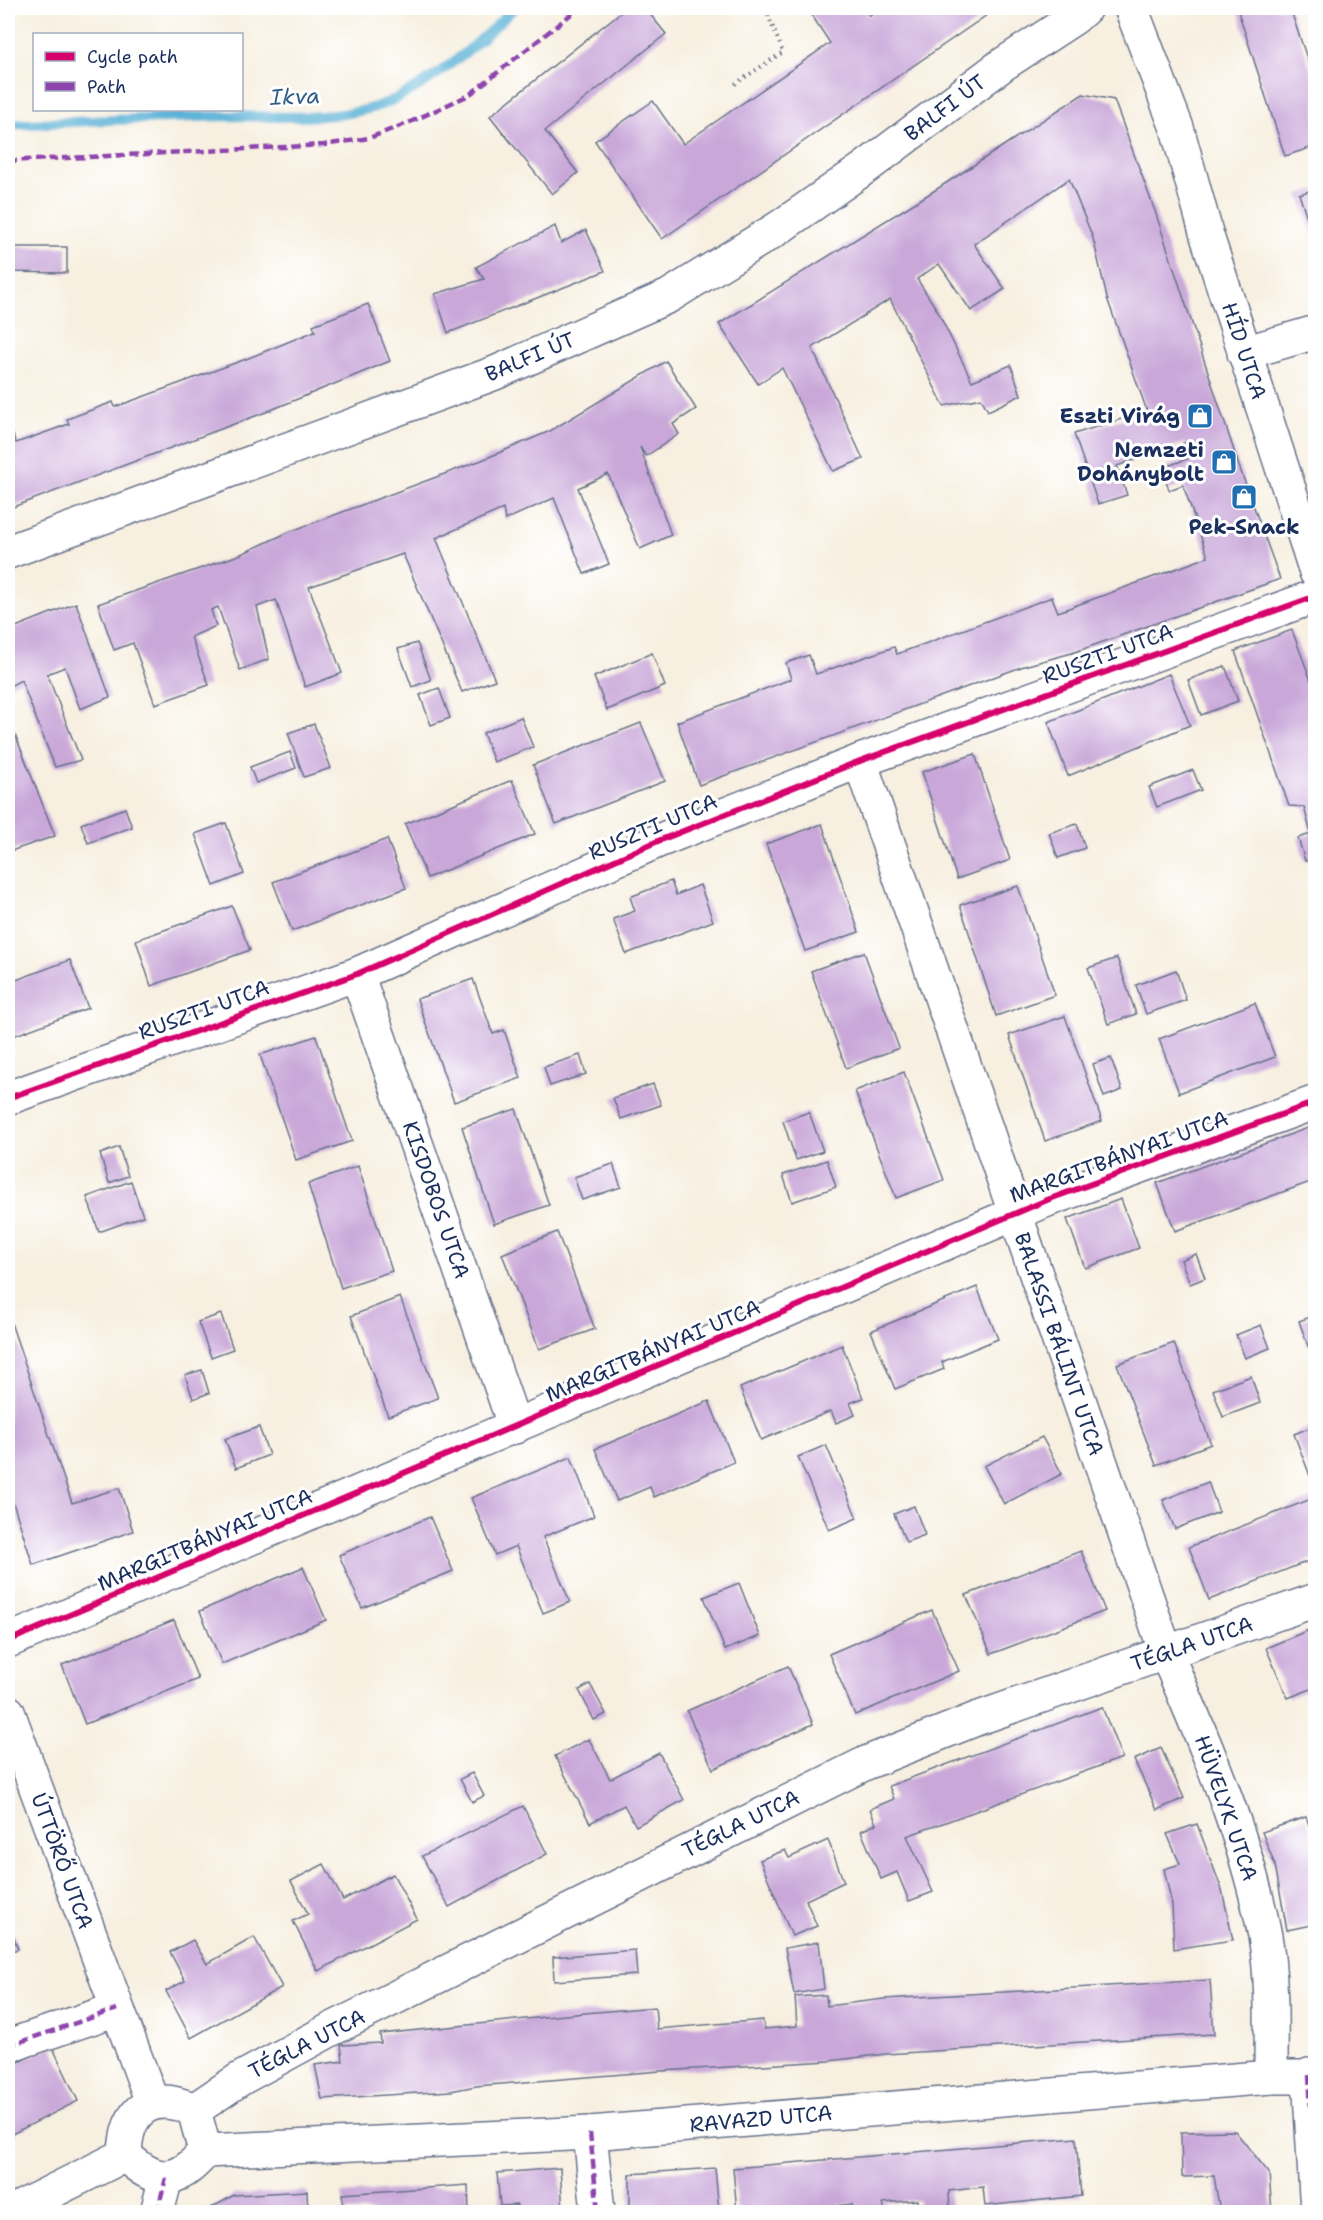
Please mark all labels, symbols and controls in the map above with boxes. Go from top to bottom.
legend [33,33,243,111]
text: Cycle path [87,45,178,69]
street label: BALFI ÚT [898,67,991,148]
text: Path [87,75,126,99]
water label: Ikva [269,81,320,112]
street label: HÍD UTCA [1215,298,1274,403]
street label: BALFI ÚT [480,325,579,388]
shop icon: Eszti Virág [1185,401,1215,431]
place label: Eszti Virág [1060,402,1180,430]
place label: Nemzeti Dohánybolt [1077,436,1204,488]
shop icon: Nemzeti Dohánybolt [1209,447,1239,477]
shop icon: Pek-Snack [1229,482,1259,512]
place label: Pek-Snack [1188,513,1300,541]
street label: RUSZTI UTCA [1039,617,1177,691]
street label: RUSZTI UTCA [584,787,722,867]
street label: RUSZTI UTCA [135,973,273,1047]
street label: MARGITBÁNYAI UTCA [1005,1103,1232,1210]
street label: KISDOBOS UTCA [396,1117,476,1283]
street label: BALASSI BÁLINT UTCA [1008,1228,1111,1459]
street label: MARGITBÁNYAI UTCA [541,1292,765,1409]
street label: MARGITBÁNYAI UTCA [93,1481,317,1598]
street label: TÉGLA UTCA [1127,1609,1257,1678]
street label: HÜVELYK UTCA [1188,1731,1264,1885]
street label: TÉGLA UTCA [677,1783,804,1864]
street label: ÚTTÖRŐ UTCA [24,1789,101,1933]
street label: TÉGLA UTCA [243,2002,370,2085]
street label: RAVAZD UTCA [688,2099,834,2139]

